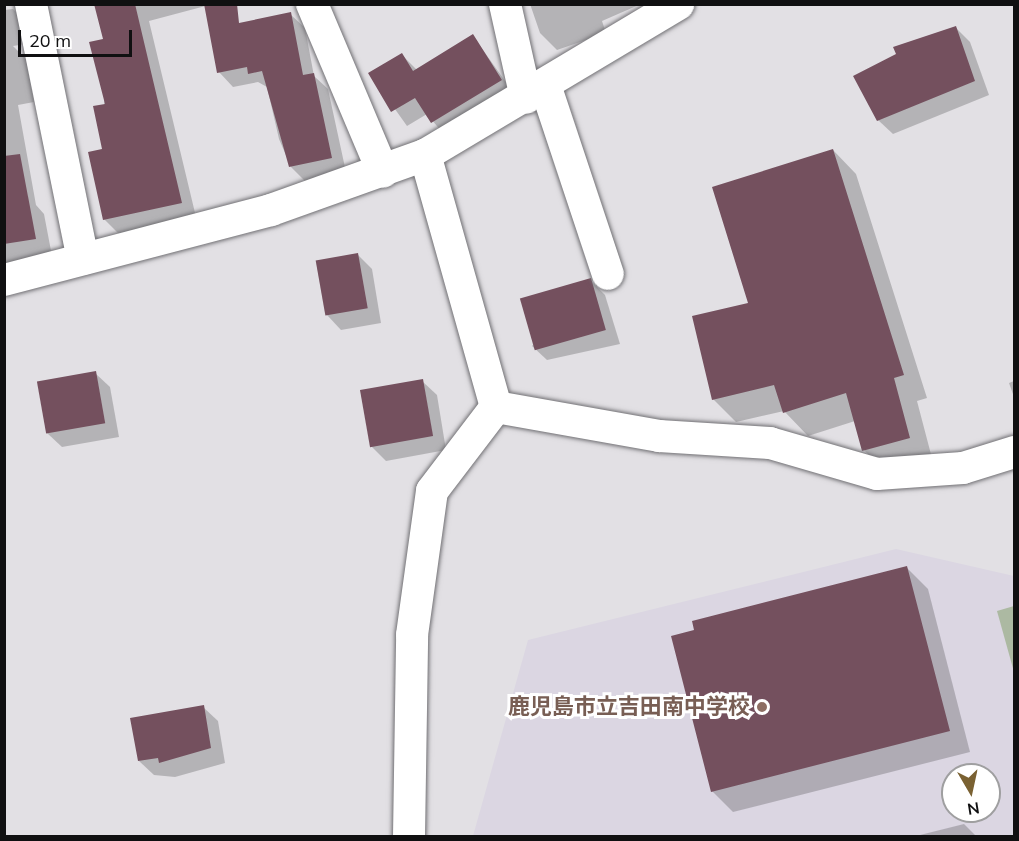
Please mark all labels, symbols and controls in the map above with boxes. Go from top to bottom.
scale bar [21,18,135,56]
text: 20 m [29,29,71,52]
place label: 鹿児島市立吉田南中学校 [508,694,750,720]
marker: 鹿児島市立吉田南中学校 [755,700,769,714]
north arrow [941,763,1001,823]
text: N [966,798,981,820]

